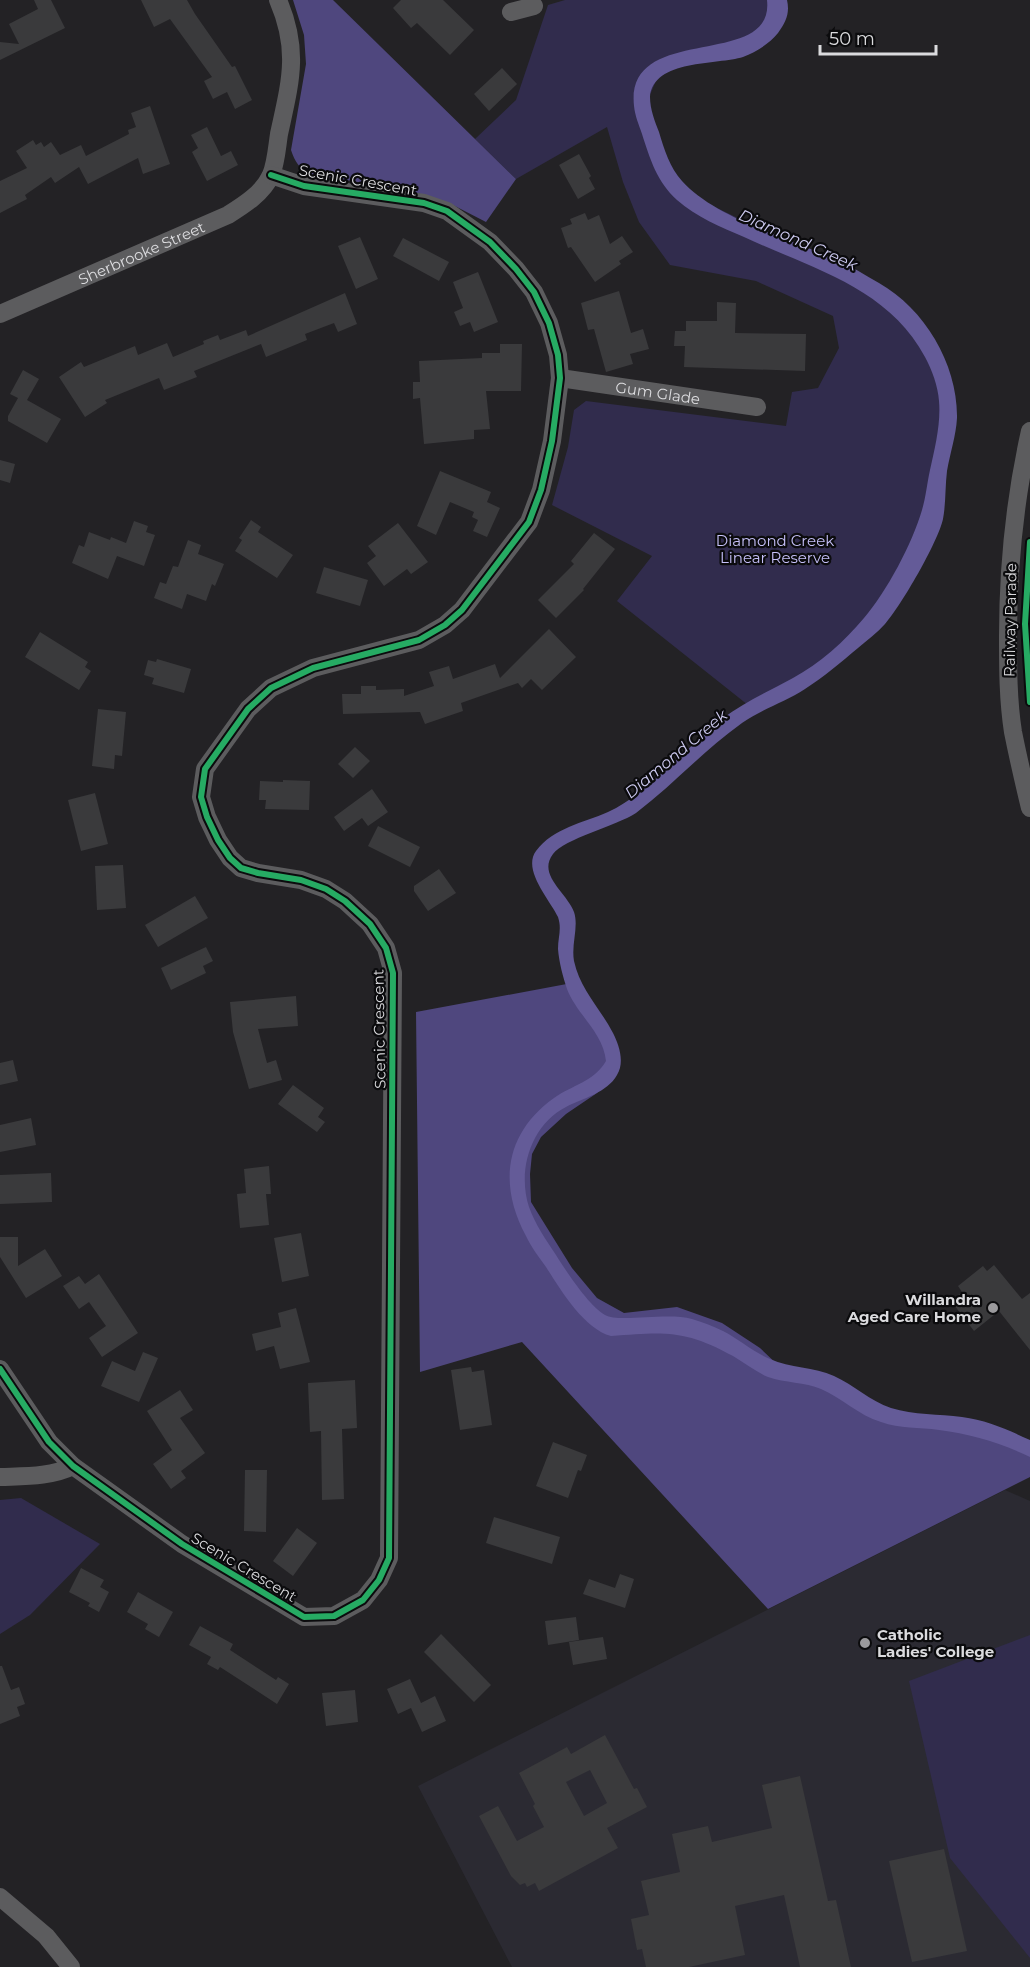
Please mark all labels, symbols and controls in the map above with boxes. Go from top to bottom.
scale bar [820,18,936,56]
text: 50 m [829,28,875,50]
street label: Scenic Crescent [297,160,419,200]
water label: Diamond Creek [736,205,862,275]
street label: Sherbrooke Street [75,217,208,288]
street label: Gum Glade [614,377,702,408]
park label: Diamond Creek Linear Reserve [716,531,834,567]
street label: Railway Parade [1000,563,1020,677]
water label: Diamond Creek [621,705,732,802]
street label: Scenic Crescent [368,969,390,1089]
place label: Willandra Aged Care Home [847,1290,981,1326]
marker: Willandra Aged Care Home [986,1301,1000,1315]
street label: Scenic Crescent [188,1528,300,1606]
place label: Catholic Ladies' College [877,1625,994,1661]
marker: Catholic Ladies' College [858,1636,872,1650]

